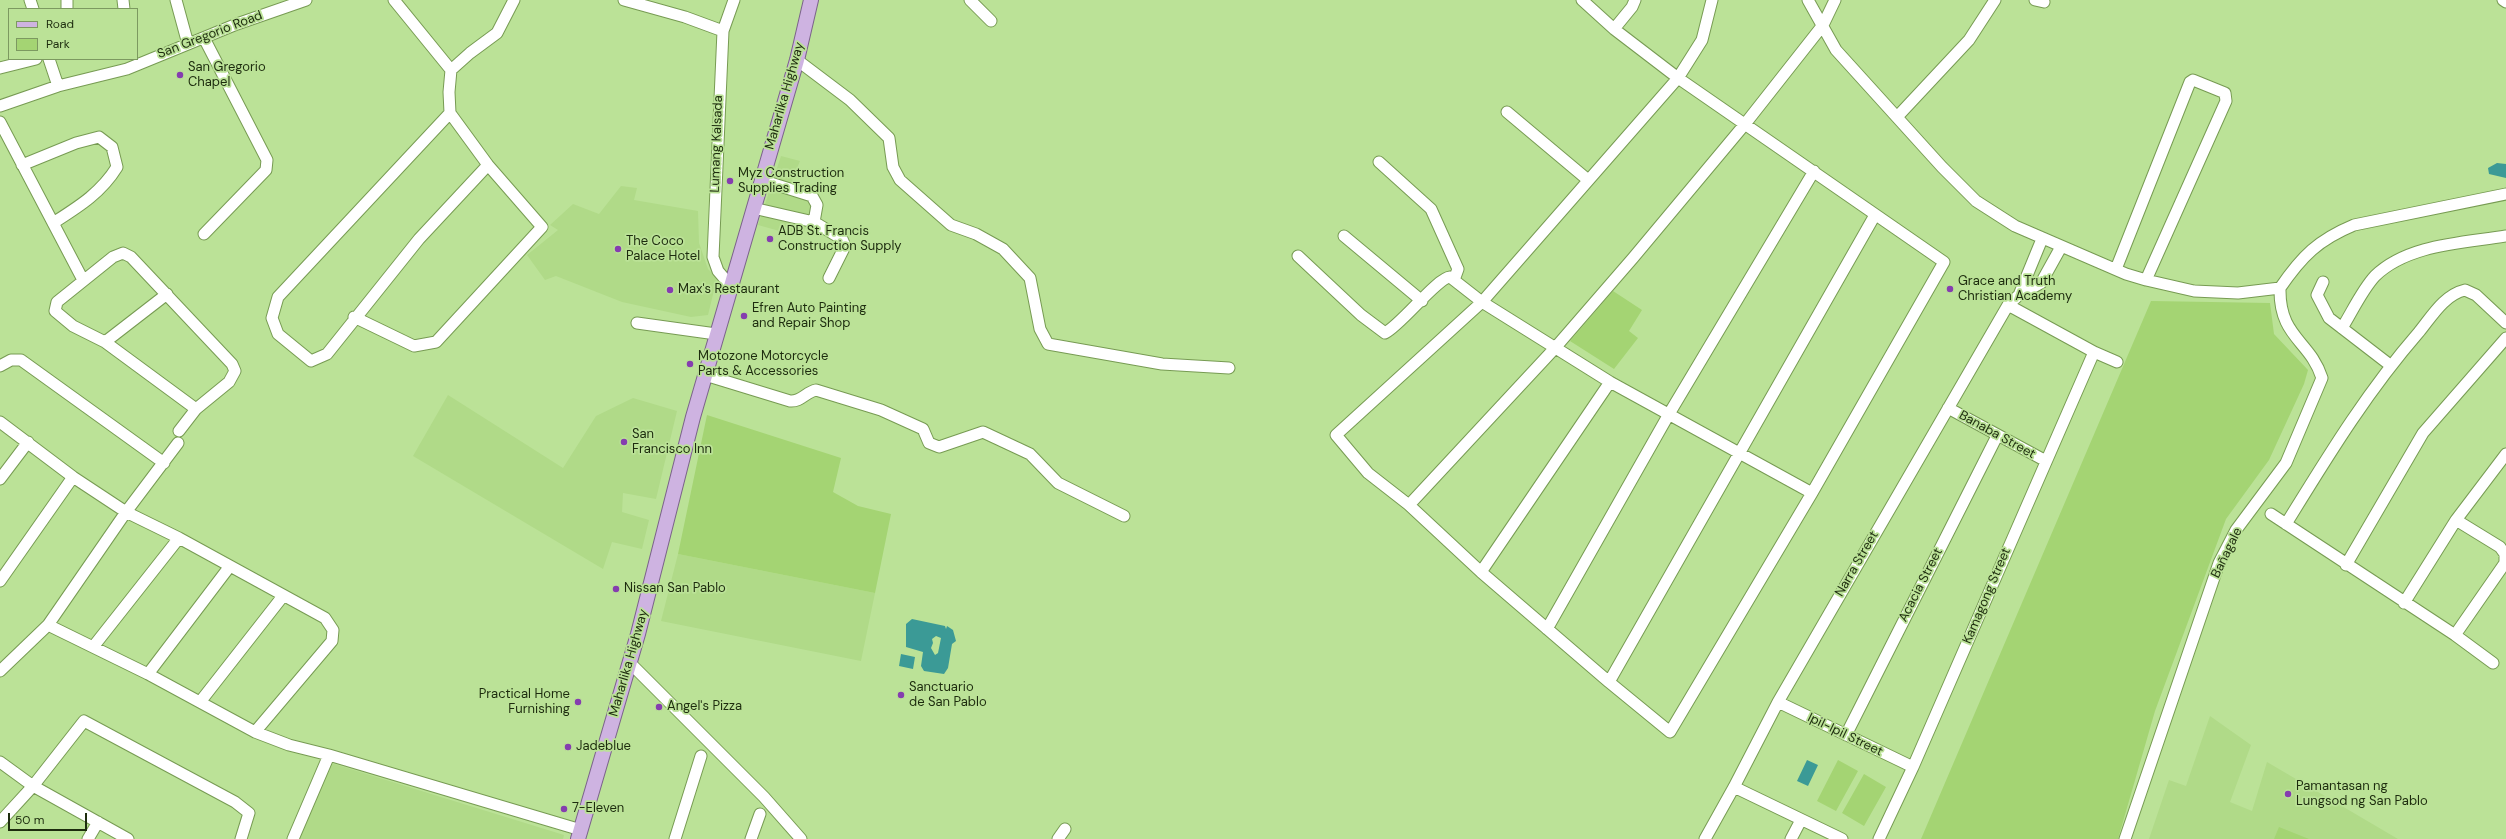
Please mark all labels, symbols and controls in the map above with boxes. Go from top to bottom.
legend [8,8,138,60]
street label: San Gregorio Road [155,8,265,62]
text: Road [46,16,74,32]
text: Park [46,36,70,52]
street label: Maharlika Highway [762,41,808,151]
place label: San Gregorio Chapel [188,60,266,91]
marker: San Gregorio Chapel [175,70,185,80]
street label: Lumang Kalsada [708,95,726,193]
place label: Myz Construction Supplies Trading [738,166,844,197]
marker: Myz Construction Supplies Trading [725,176,735,186]
place label: ADB St. Francis Construction Supply [778,224,902,255]
place label: The Coco Palace Hotel [626,234,700,265]
marker: ADB St. Francis Construction Supply [765,234,775,244]
marker: The Coco Palace Hotel [613,244,623,254]
place label: Grace and Truth Christian Academy [1958,274,2072,305]
place label: Max's Restaurant [678,282,780,298]
marker: Grace and Truth Christian Academy [1945,284,1955,294]
marker: Max's Restaurant [665,285,675,295]
place label: Efren Auto Painting and Repair Shop [752,301,866,332]
marker: Efren Auto Painting and Repair Shop [739,311,749,321]
place label: Motozone Motorcycle Parts & Accessories [698,349,828,380]
marker: Motozone Motorcycle Parts & Accessories [685,359,695,369]
street label: Banaba Street [1956,408,2038,462]
place label: San Francisco Inn [632,427,712,458]
marker: San Francisco Inn [619,437,629,447]
street label: Bañagale [2208,525,2246,581]
street label: Narra Street [1832,528,1882,600]
street label: Acacia Street [1896,545,1946,625]
street label: Kamagong Street [1960,546,2014,646]
place label: Nissan San Pablo [624,581,726,597]
marker: Nissan San Pablo [611,584,621,594]
street label: Maharlika Highway [606,608,652,718]
place label: Sanctuario de San Pablo [909,680,987,711]
place label: Practical Home Furnishing [479,687,570,718]
marker: Sanctuario de San Pablo [896,690,906,700]
marker: Practical Home Furnishing [573,697,583,707]
place label: Angel's Pizza [667,699,742,715]
marker: Angel's Pizza [654,702,664,712]
street label: Ipil-Ipil Street [1805,710,1885,760]
place label: Jadeblue [576,739,631,755]
marker: Jadeblue [563,742,573,752]
place label: Pamantasan ng Lungsod ng San Pablo [2296,779,2428,810]
marker: Pamantasan ng Lungsod ng San Pablo [2283,789,2293,799]
place label: 7-Eleven [572,801,624,817]
marker: 7-Eleven [559,804,569,814]
scale bar [10,805,89,831]
text: 50 m [15,812,44,828]

